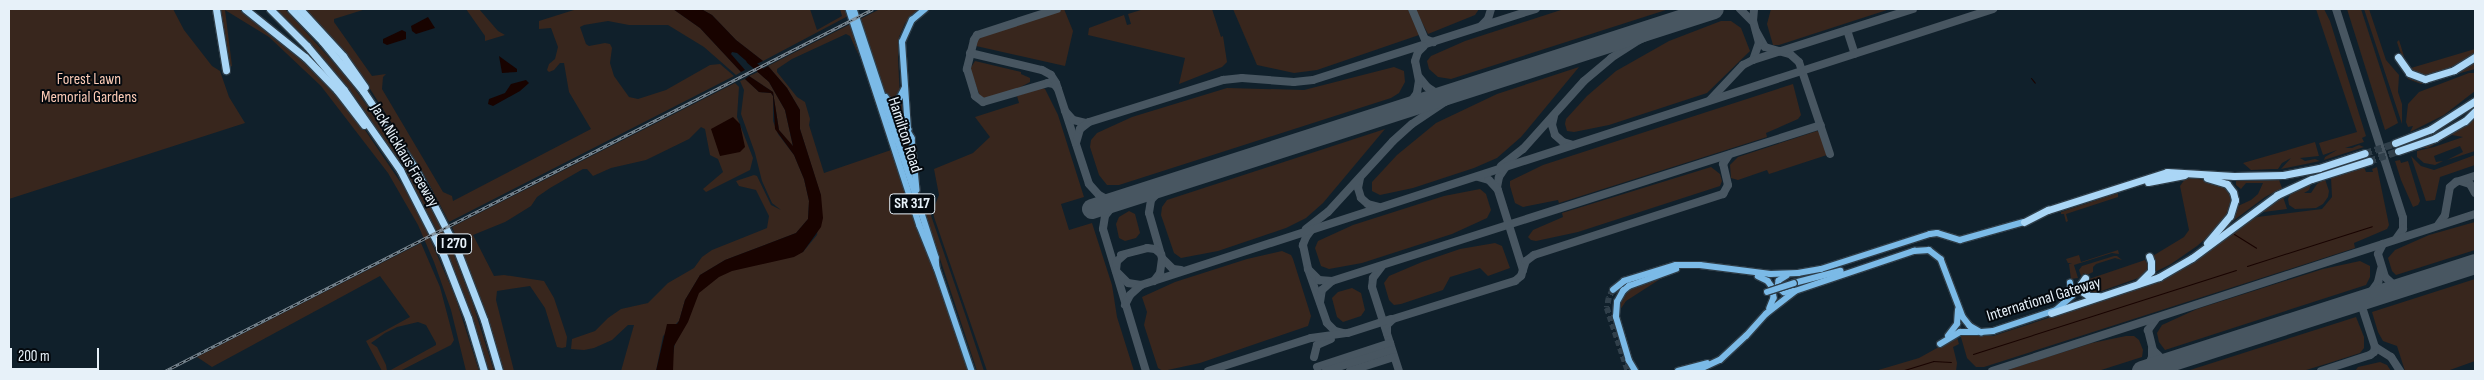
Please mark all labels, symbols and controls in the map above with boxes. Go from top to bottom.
park label: Forest Lawn Memorial Gardens [41,70,137,108]
street label: Hamilton Road [883,95,925,175]
street label: Jack Nicklaus Freeway [366,101,442,211]
road number: SR 317 [888,192,936,216]
road number: I 270 [435,232,473,256]
street label: International Gateway [1985,274,2103,326]
scale bar [12,338,101,370]
text: 200 m [18,347,50,366]

